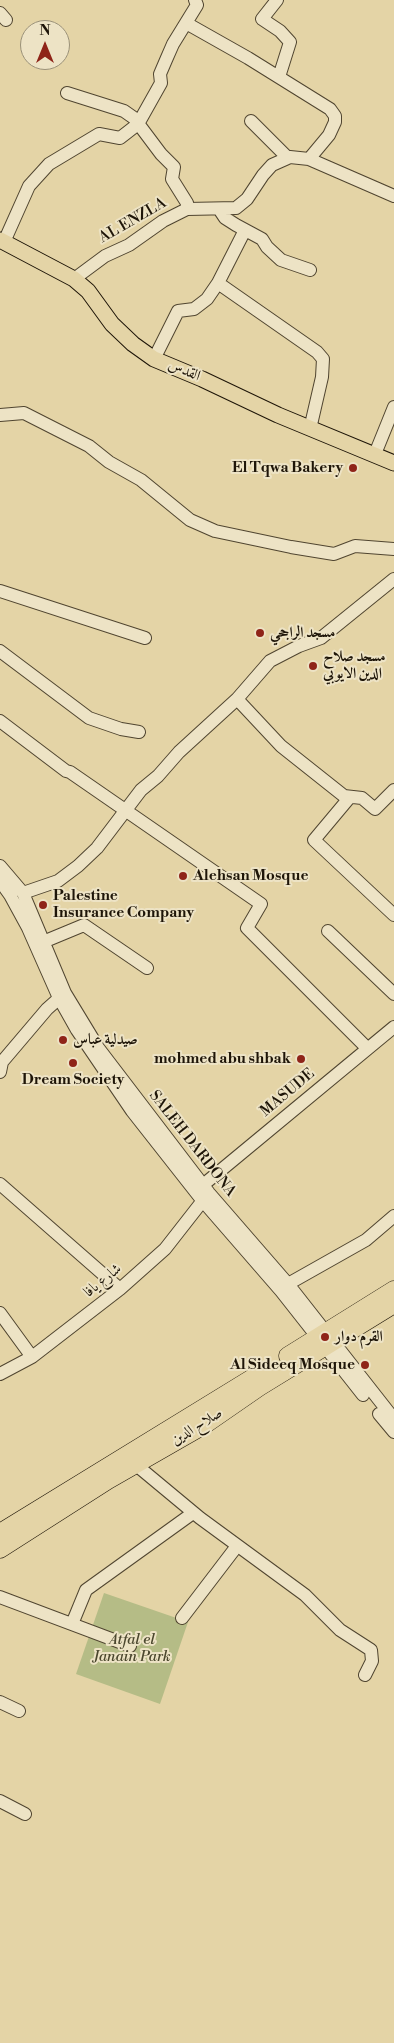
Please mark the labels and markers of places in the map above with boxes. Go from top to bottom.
place label: El Tqwa Bakery [232,459,343,477]
marker: El Tqwa Bakery [347,462,359,474]
place label: مسجد الراجحي [270,624,335,642]
marker: مسجد الراجحي [254,627,266,639]
place label: مسجد صلاح الدين الايوبي [323,648,386,683]
marker: مسجد صلاح الدين الايوبي [307,660,319,672]
place label: Alehsan Mosque [193,867,308,885]
marker: Alehsan Mosque [177,870,189,882]
place label: Palestine Insurance Company [53,887,194,922]
marker: Palestine Insurance Company [37,899,49,911]
place label: صيدلية عباس [73,1031,138,1049]
marker: صيدلية عباس [57,1034,69,1046]
place label: mohmed abu shbak [154,1050,291,1068]
marker: mohmed abu shbak [295,1053,307,1065]
marker: Dream Society [67,1057,79,1069]
place label: Dream Society [22,1071,124,1089]
place label: القرم دوار [335,1328,383,1346]
marker: القرم دوار [319,1331,331,1343]
place label: Al Sideeq Mosque [230,1356,355,1374]
marker: Al Sideeq Mosque [359,1359,371,1371]

